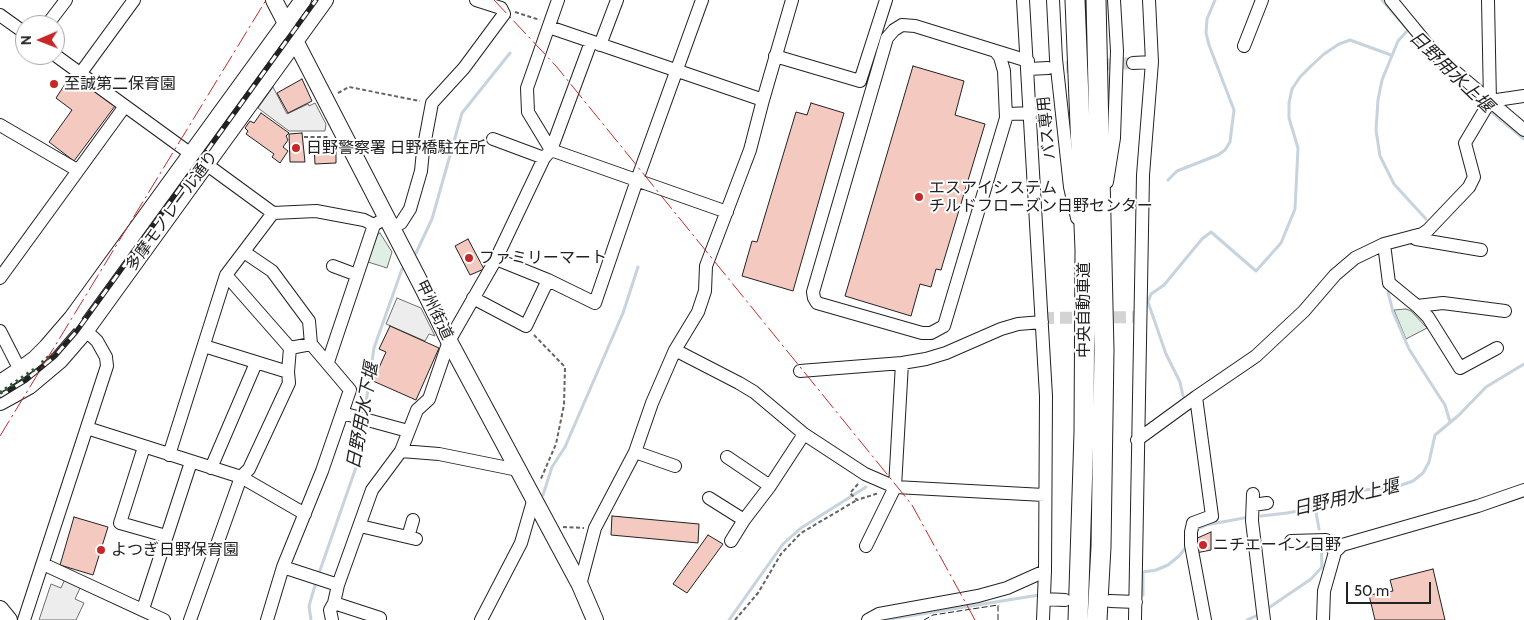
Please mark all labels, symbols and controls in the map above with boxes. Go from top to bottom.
north arrow [15,15,65,65]
water label: 日野用水上堰 [1405,27,1497,117]
text: N [17,35,35,45]
place label: 至誠第二保育園 [64,74,176,94]
marker: 至誠第二保育園 [48,78,60,90]
street label: バス専用 [1034,95,1060,161]
place label: 日野警察署 日野橋駐在所 [306,138,486,158]
marker: 日野警察署 日野橋駐在所 [290,142,302,154]
street label: 多摩モノレール通り [122,147,222,275]
place label: エスアイシステム チルドフローズン日野センター [929,178,1153,216]
marker: エスアイシステム チルドフローズン日野センター [913,191,925,203]
place label: ファミリーマート [479,248,607,268]
marker: ファミリーマート [463,252,475,264]
street label: 中央自動車道 [1074,262,1094,358]
street label: 甲州街道 [411,277,457,343]
water label: 日野用水下堰 [343,361,383,471]
water label: 日野用水上堰 [1291,475,1401,521]
place label: ニチエーイン日野 [1213,535,1341,555]
marker: ニチエーイン日野 [1197,539,1209,551]
place label: よつぎ日野保育園 [111,540,239,560]
marker: よつぎ日野保育園 [95,544,107,556]
scale bar [1349,572,1434,604]
text: 50 m [1354,582,1389,600]

